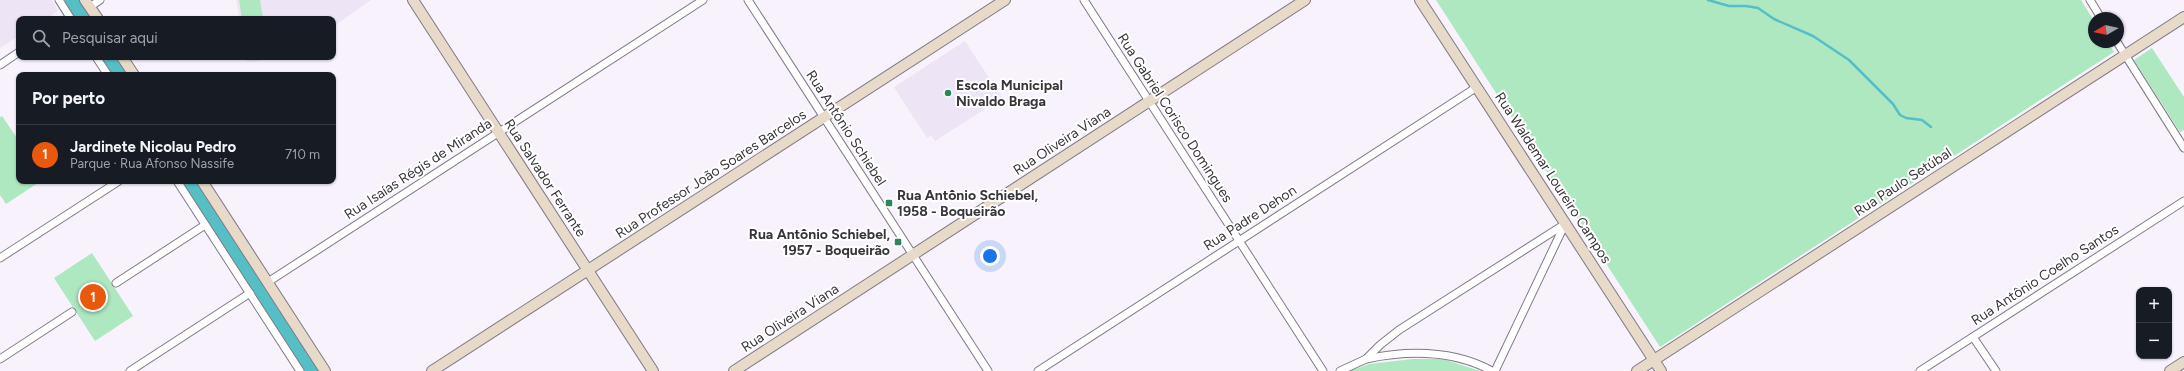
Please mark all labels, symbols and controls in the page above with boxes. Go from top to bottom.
north arrow [2088,12,2124,48]
search box [16,16,336,60]
icon: search [30,27,52,49]
text: Pesquisar aqui [62,29,158,47]
street label: Rua Gabriel Corisco Domingues [1114,30,1236,206]
street label: Rua Antônio Schiebel [802,67,890,189]
place label: Escola Municipal Nivaldo Braga [956,77,1063,110]
text: Por perto [32,88,105,108]
marker: Escola Municipal Nivaldo Braga [943,88,953,98]
street label: Rua Waldemar Loureiro Campos [1491,89,1615,267]
street label: Rua Oliveira Viana [1010,103,1114,179]
street label: Rua Professor João Soares Barcelos [613,106,809,242]
street label: Rua Isaías Régis de Miranda [341,115,495,223]
street label: Rua Salvador Ferrante [500,116,590,240]
text: Jardinete Nicolau Pedro [70,138,236,156]
street label: Rua Paulo Setúbal [1851,144,1955,220]
text: 1 [42,147,48,162]
text: 710 m [285,147,320,162]
text: Parque · Rua Afonso Nassife [70,156,234,171]
street label: Rua Padre Dehon [1200,182,1300,254]
place label: Rua Antônio Schiebel, 1958 - Boqueirão [897,187,1039,220]
marker: Rua Antônio Schiebel, 1958 - Boqueirão [884,198,894,208]
street label: Rua Antônio Coelho Santos [1968,221,2122,329]
place label: Rua Antônio Schiebel, 1957 - Boqueirão [749,226,890,259]
marker: Rua Antônio Schiebel, 1957 - Boqueirão [893,237,903,247]
your location [980,246,1000,266]
street label: Rua Oliveira Viana [738,280,842,356]
pin: 1 [80,282,106,312]
map controls [2136,287,2172,359]
button: + [2136,287,2172,323]
button: − [2136,323,2172,359]

